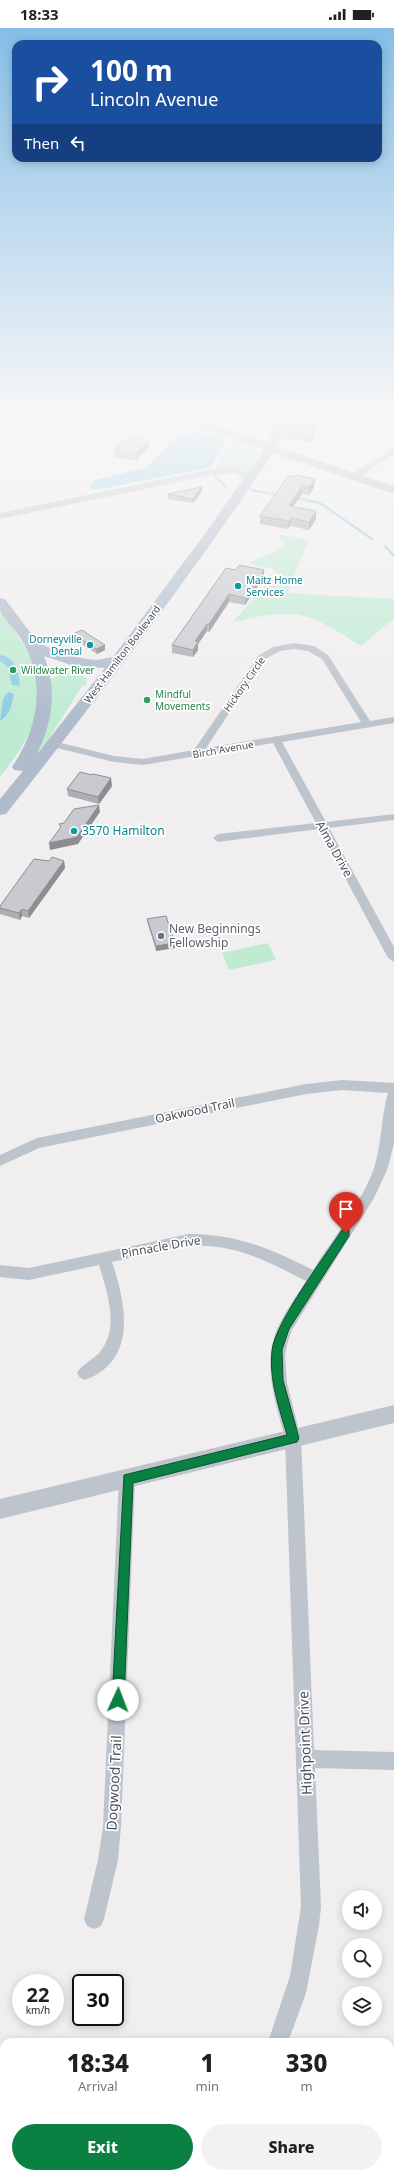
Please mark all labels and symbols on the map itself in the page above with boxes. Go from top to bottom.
place label: Maitz Home Services [246,573,303,599]
marker: Maitz Home Services [233,581,243,591]
street label: West Hamilton Boulevard [81,602,163,706]
place label: Dorneyville Dental [29,632,82,658]
marker: Dorneyville Dental [85,640,95,650]
street label: Hickory Circle [220,654,268,714]
place label: Wildwater River [21,663,95,677]
marker: Wildwater River [8,665,18,675]
place label: Mindful Movements [155,687,210,713]
marker: Mindful Movements [142,695,152,705]
street label: Birch Avenue [191,737,255,761]
street label: Alma Drive [312,818,357,880]
place label: 3570 Hamilton [82,822,165,839]
marker: 3570 Hamilton [69,826,79,836]
place label: New Beginnings Fellowship [169,920,261,951]
marker: New Beginnings Fellowship [156,931,166,941]
street label: Oakwood Trail [154,1094,236,1127]
pin [329,1192,363,1233]
street label: Pinnacle Drive [120,1231,202,1262]
position arrow [97,1679,139,1721]
street label: Highpoint Drive [293,1691,316,1795]
street label: Dogwood Trail [102,1735,125,1831]
speed limit sign: 30 [72,1974,124,2026]

